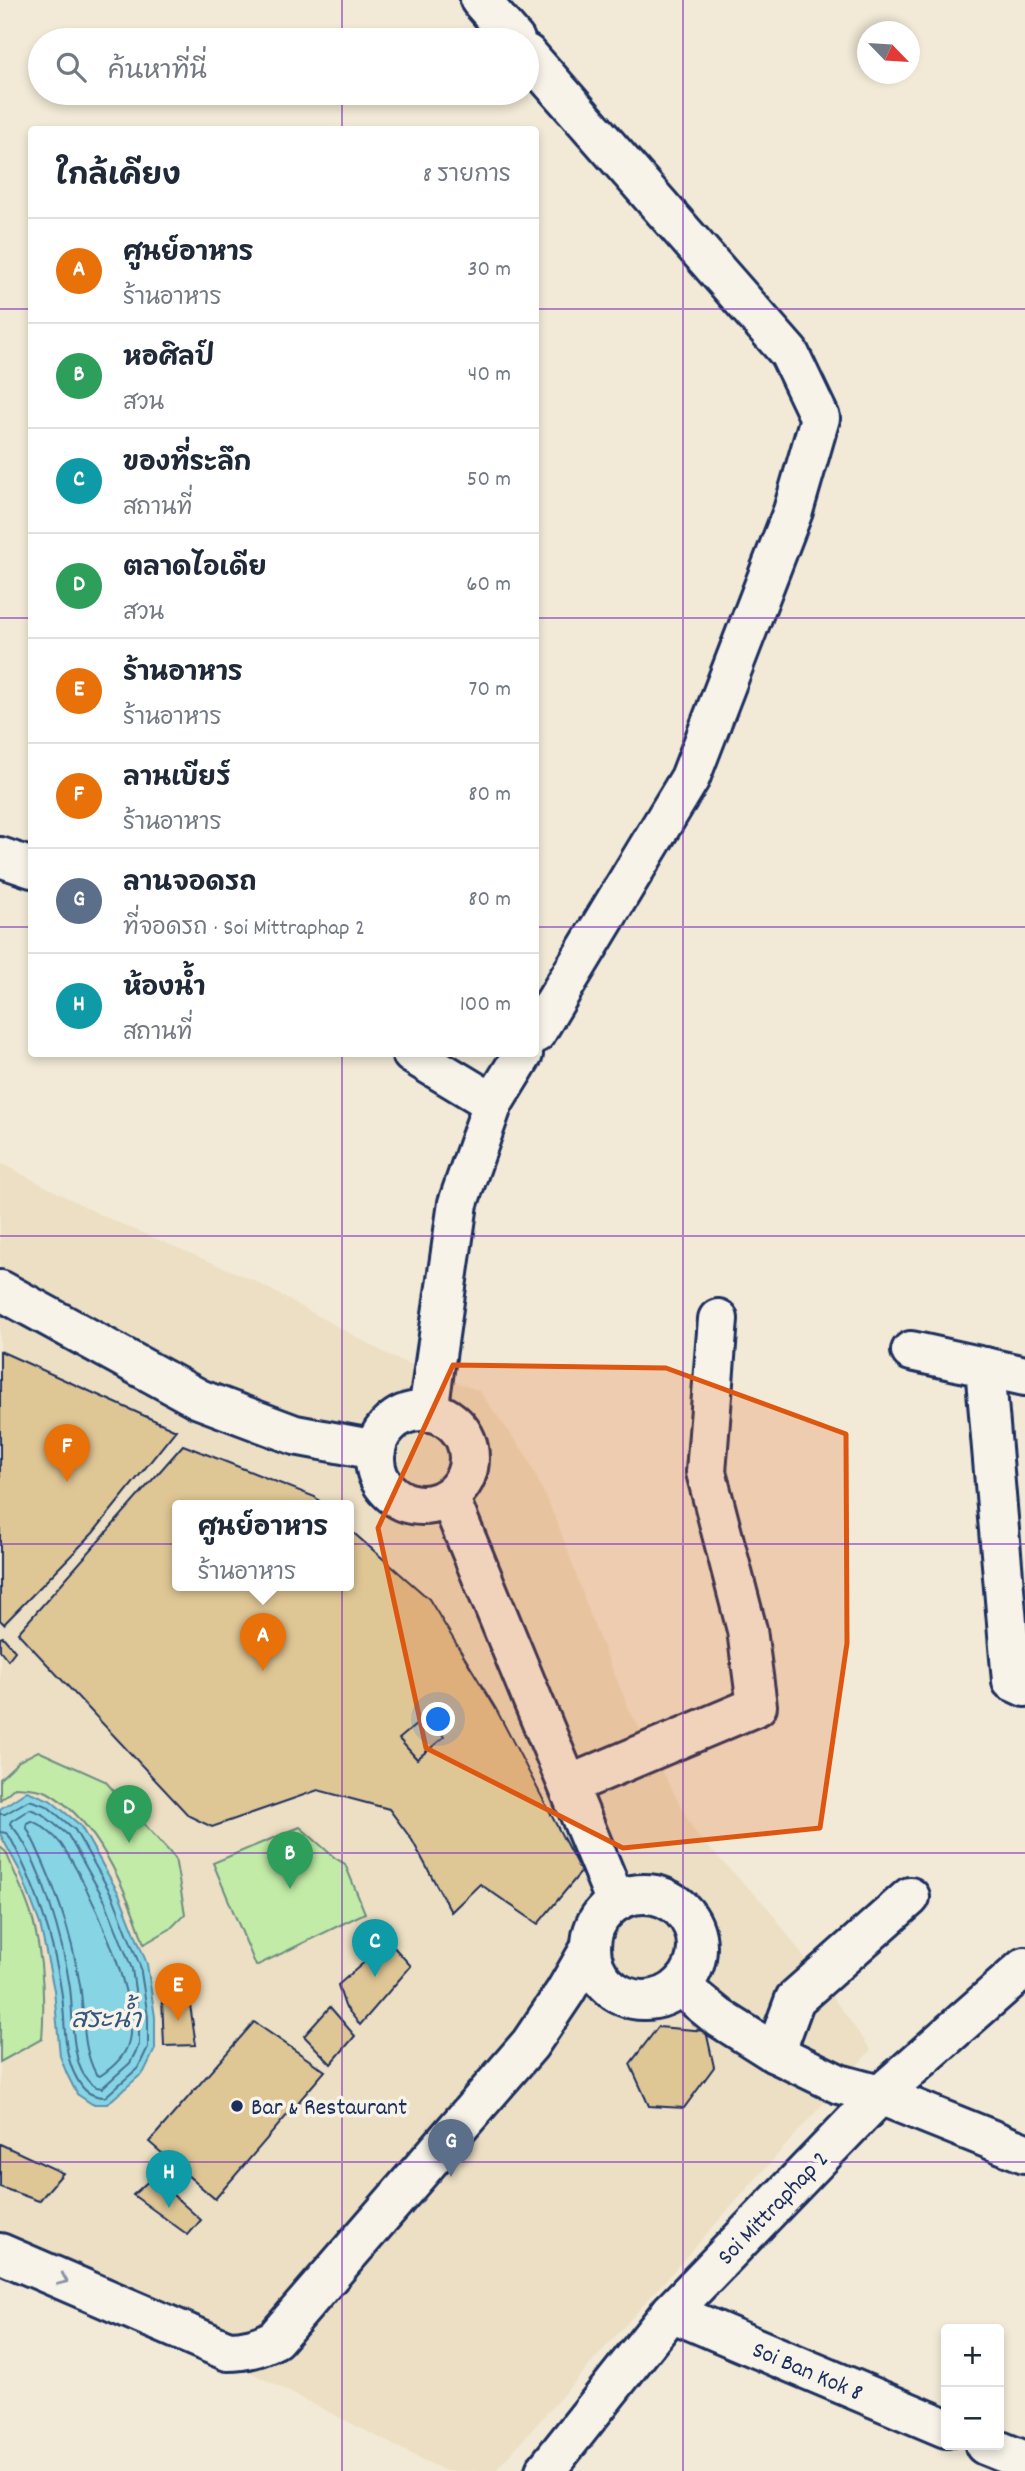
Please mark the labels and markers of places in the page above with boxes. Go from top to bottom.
pin: F [44,1424,90,1482]
pin: A [240,1613,286,1671]
pin: D [106,1785,152,1843]
pin: B [267,1831,313,1889]
pin: C [352,1919,398,1977]
pin: E [155,1963,201,2021]
place label: Bar & Restaurant [251,2092,407,2126]
marker: Bar & Restaurant [229,2098,245,2114]
pin: G [428,2119,474,2177]
pin: H [146,2150,192,2208]

